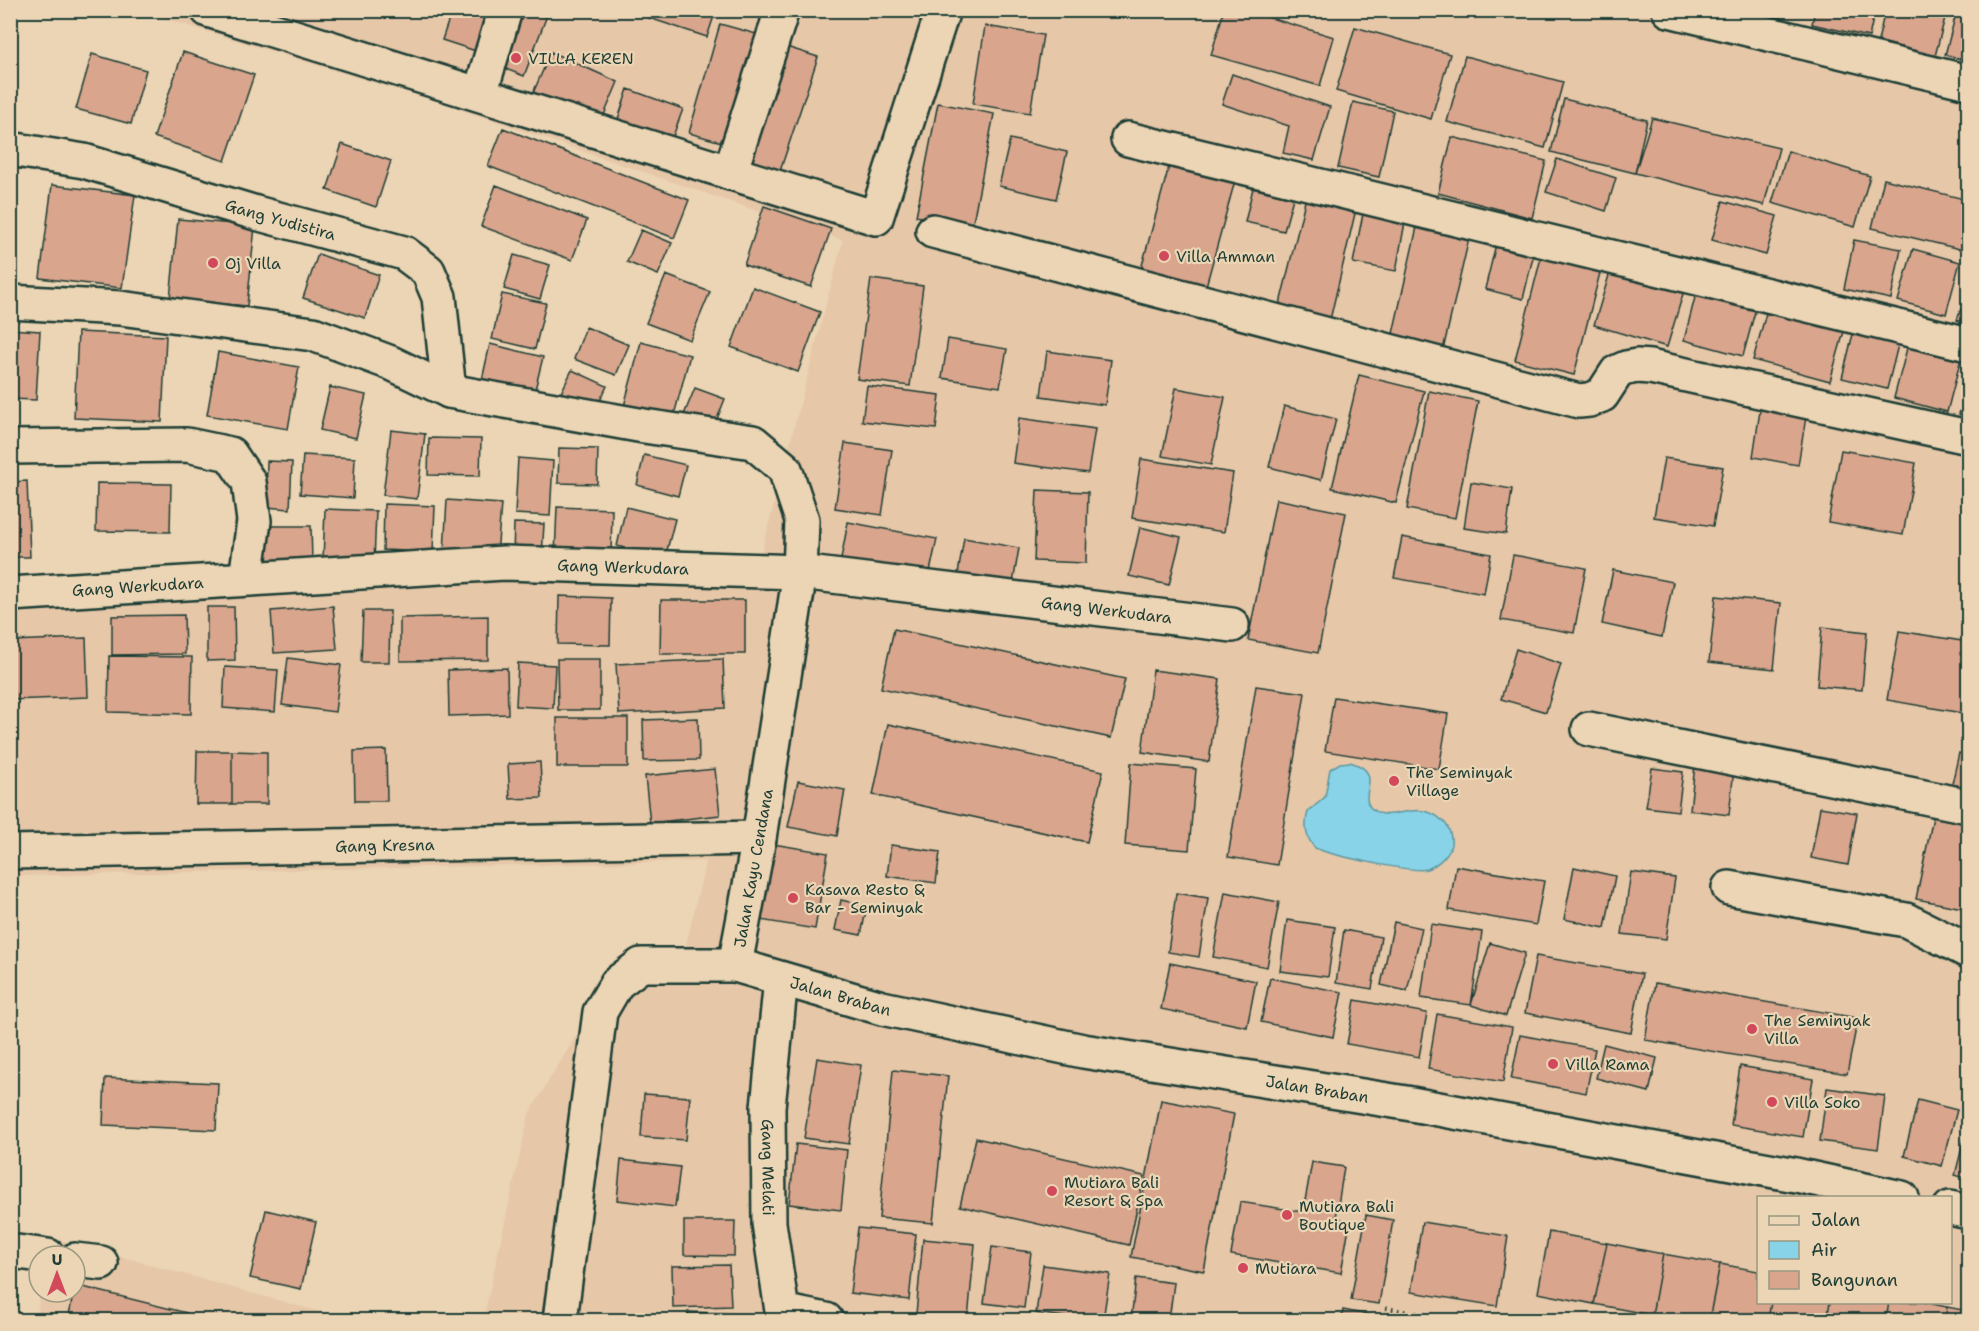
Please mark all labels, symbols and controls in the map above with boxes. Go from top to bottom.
place label: VILLA KEREN [528,48,634,69]
marker: VILLA KEREN [509,51,523,65]
street label: Gang Yudistira [223,194,338,245]
place label: Villa Amman [1176,246,1275,267]
marker: Villa Amman [1157,249,1171,263]
place label: Oj Villa [225,253,281,274]
marker: Oj Villa [206,256,220,270]
street label: Gang Werkudara [557,555,689,580]
street label: Gang Werkudara [71,572,204,601]
street label: Gang Werkudara [1040,592,1173,629]
place label: The Seminyak Village [1406,762,1513,801]
marker: The Seminyak Village [1387,774,1401,788]
street label: Jalan Kayu Cendana [729,787,778,949]
street label: Gang Kresna [335,834,435,857]
place label: Kasava Resto & Bar - Seminyak [805,879,925,918]
marker: Kasava Resto & Bar - Seminyak [786,891,800,905]
street label: Jalan Braban [787,972,893,1021]
place label: The Seminyak Villa [1764,1010,1871,1049]
marker: The Seminyak Villa [1745,1022,1759,1036]
place label: Villa Rama [1565,1054,1650,1075]
marker: Villa Rama [1546,1057,1560,1071]
street label: Jalan Braban [1264,1071,1370,1108]
place label: Villa Soko [1784,1092,1860,1113]
marker: Villa Soko [1765,1095,1779,1109]
street label: Gang Melati [757,1119,779,1216]
place label: Mutiara Bali Resort & Spa [1064,1172,1163,1211]
marker: Mutiara Bali Resort & Spa [1045,1184,1059,1198]
place label: Mutiara Bali Boutique [1299,1196,1394,1235]
legend [1757,1196,1952,1304]
marker: Mutiara Bali Boutique [1280,1208,1294,1222]
text: Jalan [1811,1208,1860,1232]
text: Air [1811,1238,1837,1262]
north arrow [27,1244,87,1304]
text: U [52,1249,63,1270]
place label: Mutiara [1255,1258,1317,1279]
marker: Mutiara [1236,1261,1250,1275]
text: Bangunan [1811,1268,1898,1292]

